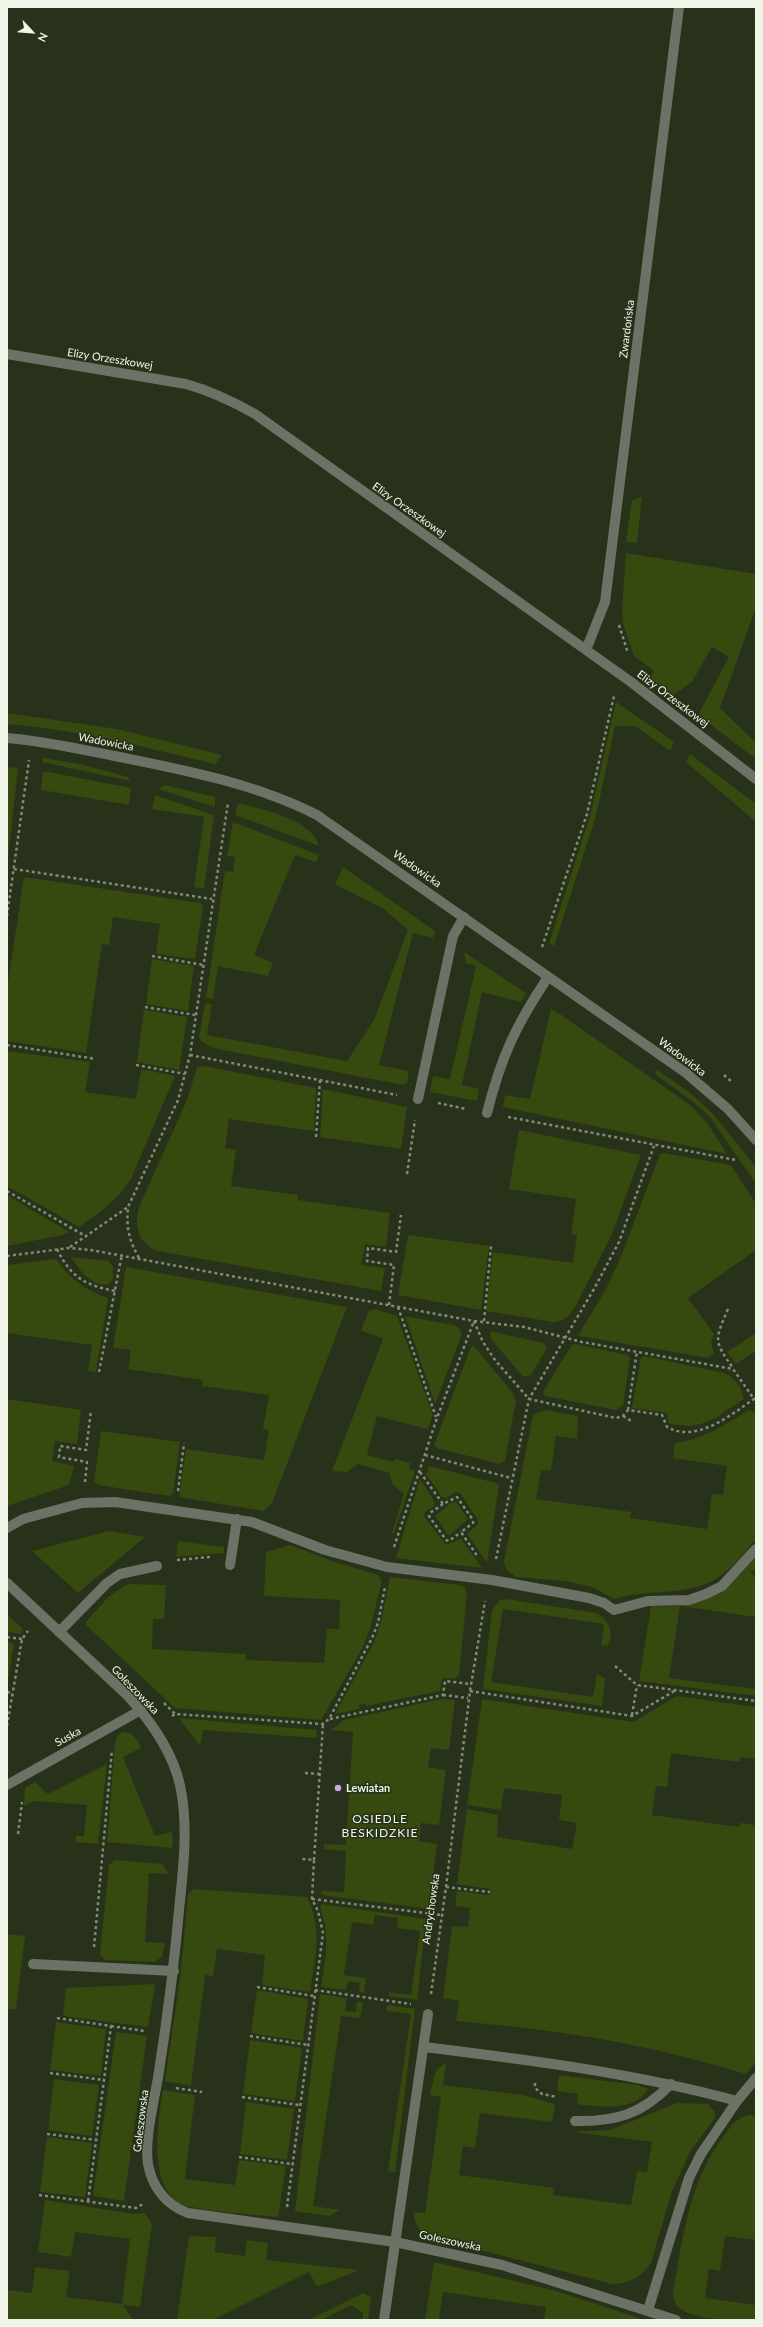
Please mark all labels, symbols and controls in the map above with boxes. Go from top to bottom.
north arrow [12,12,52,52]
text: N [36,31,51,44]
street label: Zwardońska [617,299,637,359]
street label: Elizy Orzeszkowej [66,346,154,372]
street label: Elizy Orzeszkowej [370,480,448,540]
street label: Elizy Orzeszkowej [634,668,712,730]
street label: Wadowicka [77,730,135,754]
street label: Wadowicka [390,847,444,891]
street label: Wadowicka [656,1035,708,1079]
street label: Goleszowska [108,1663,162,1717]
street label: Suska [53,1724,83,1750]
place label: Lewiatan [346,1781,390,1795]
marker: Lewiatan [333,1783,343,1793]
district label: OSIEDLE BESKIDZKIE [342,1812,418,1840]
street label: Andrychowska [420,1873,442,1945]
street label: Goleszowska [131,2089,151,2153]
street label: Goleszowska [418,2228,482,2254]

